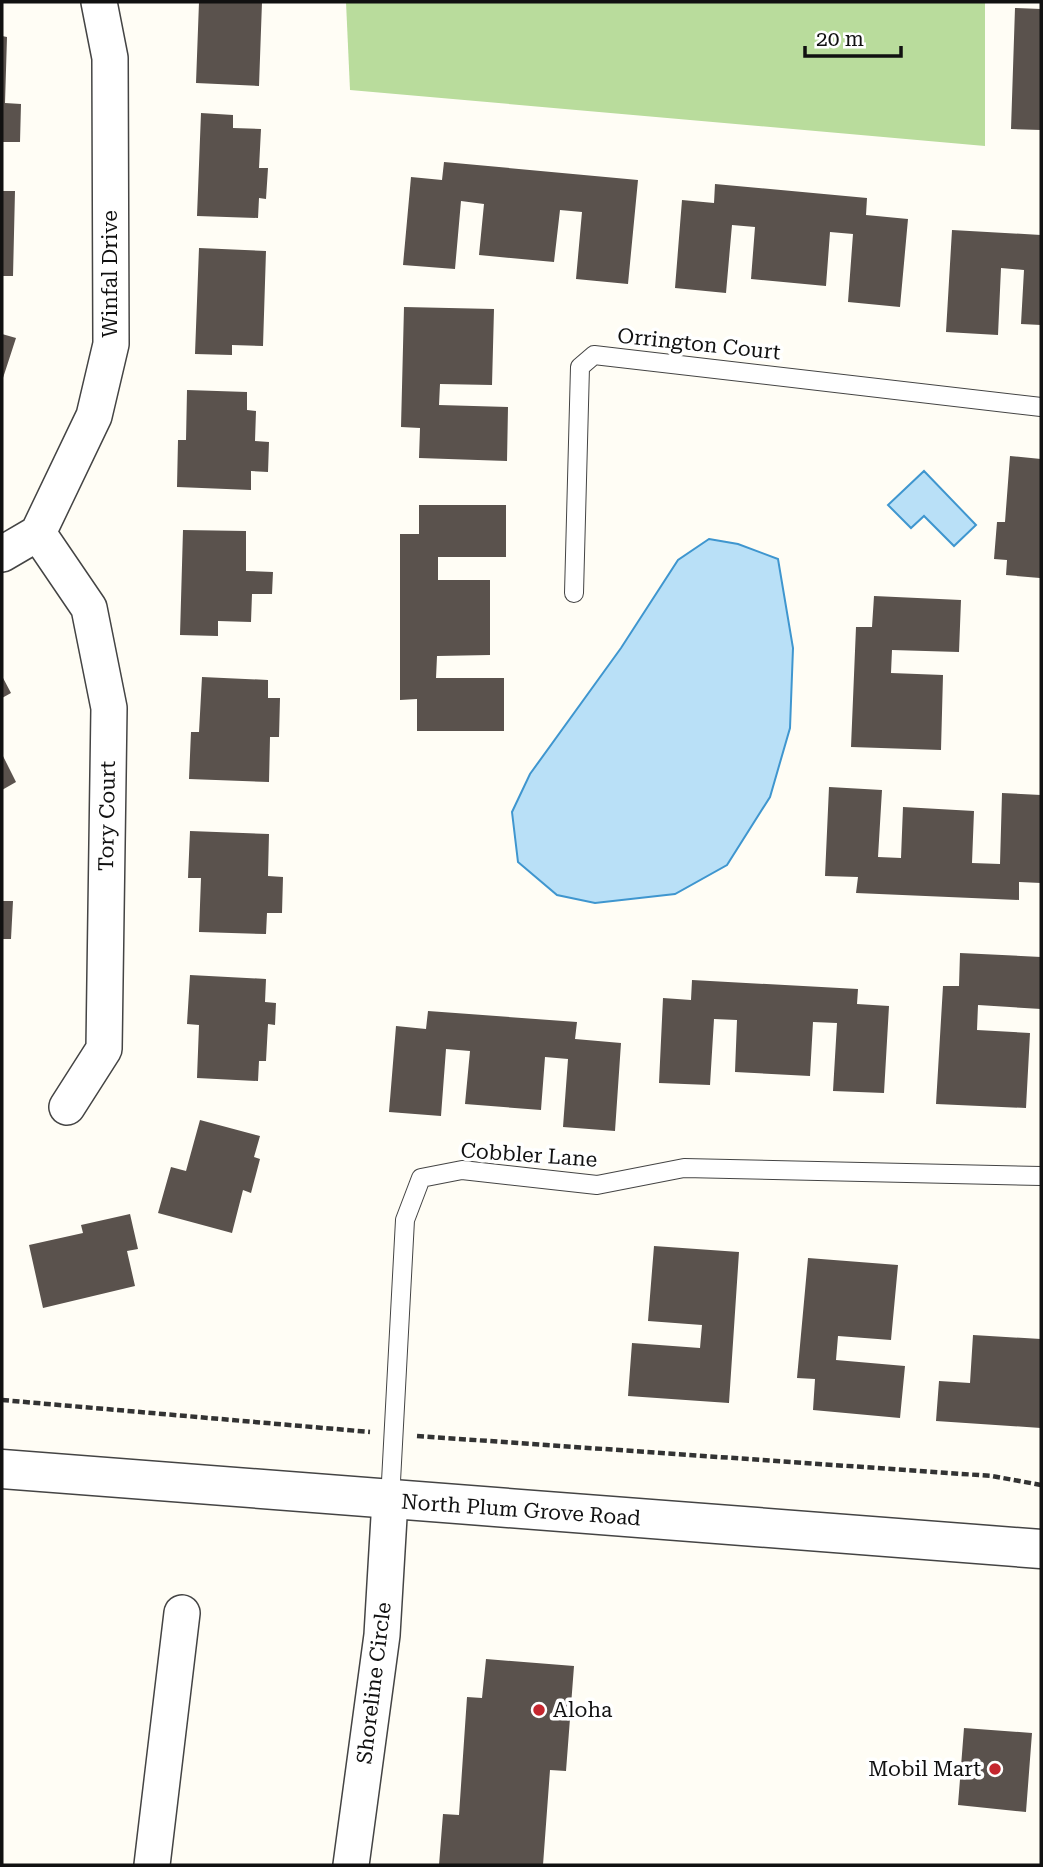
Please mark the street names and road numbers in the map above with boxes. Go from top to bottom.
street label: Winfal Drive [98,210,122,338]
street label: Orrington Court [616,324,782,365]
street label: Tory Court [94,760,120,871]
street label: Cobbler Lane [460,1138,598,1172]
street label: North Plum Grove Road [400,1490,642,1530]
street label: Shoreline Circle [352,1601,396,1765]

